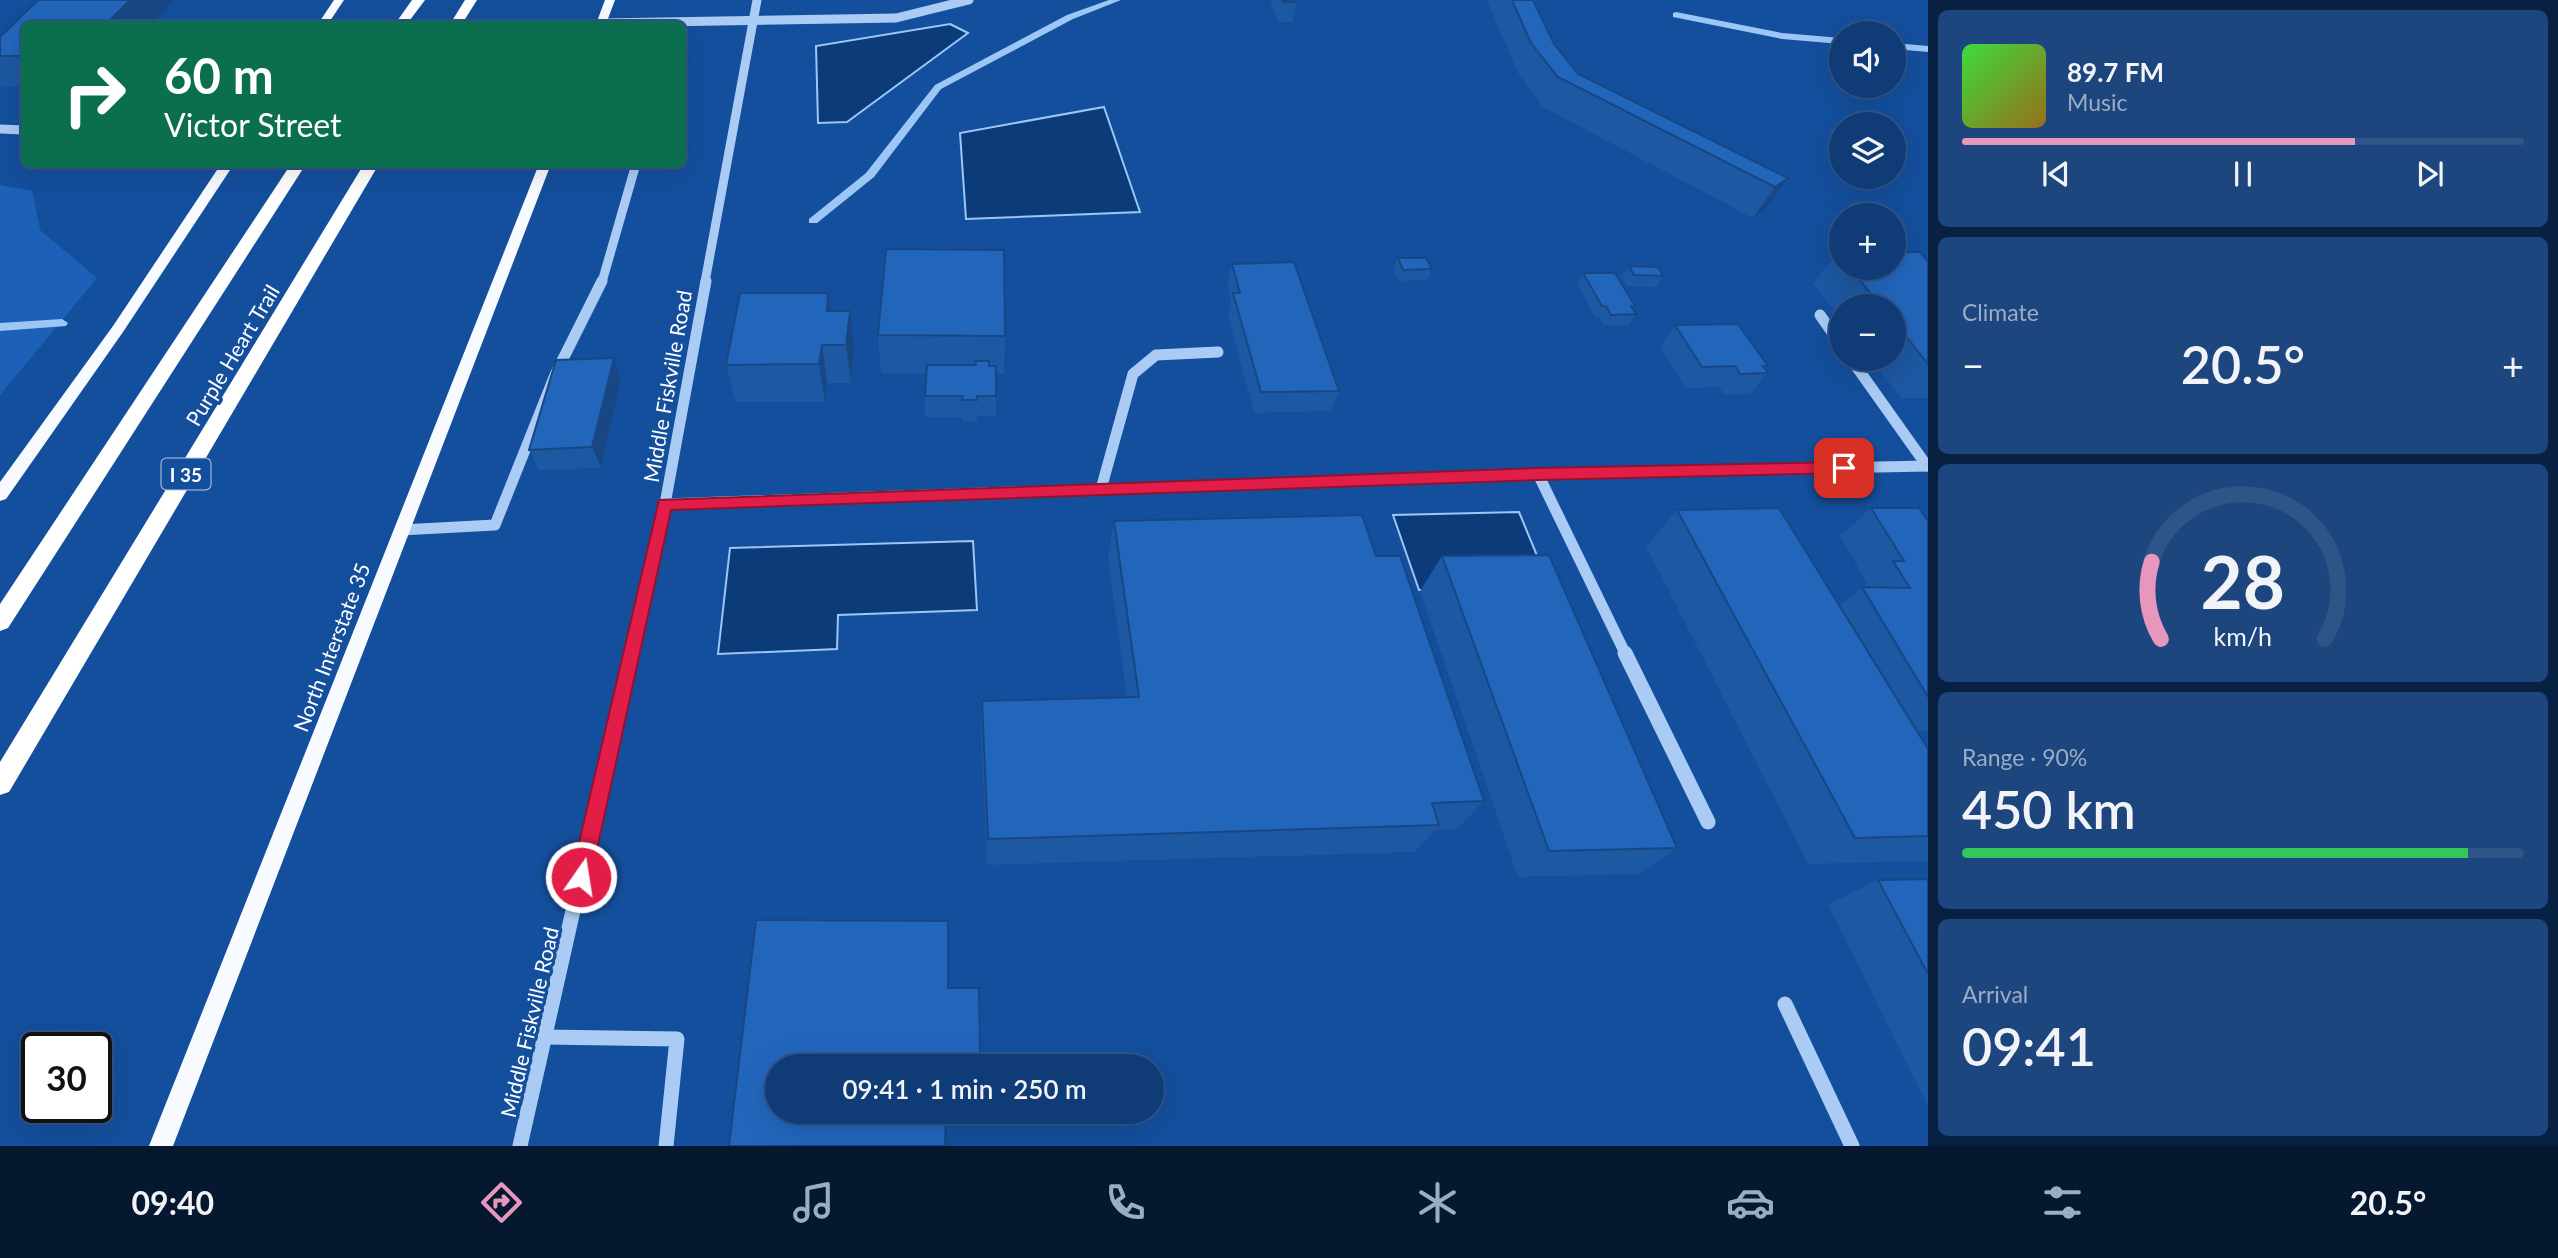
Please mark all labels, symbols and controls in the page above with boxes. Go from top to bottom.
map controls [1829,21,1906,371]
button: sound [1829,21,1906,98]
text: 60 m [164,46,274,104]
icon: right [49,49,140,140]
text: 89.7 FM [2067,56,2164,88]
text: Music [2067,88,2127,116]
text: Victor Street [164,105,342,144]
button: layers [1829,112,1906,189]
icon: previous [2037,155,2075,193]
icon: pause [2224,155,2262,193]
icon: next [2411,155,2449,193]
button: + [1829,203,1906,280]
street label: Purple Heart Trail [180,280,284,430]
street label: Middle Fiskville Road [638,288,696,484]
button: − [1829,294,1906,371]
text: Climate [1962,298,2039,326]
text: 20.5° [2181,333,2305,395]
text: − [1962,342,1984,388]
text: + [2502,342,2524,388]
pin [1814,438,1874,498]
icon: arrive [1825,449,1863,487]
road number: I 35 [162,458,210,489]
text: 28 [2201,537,2285,625]
street label: North Interstate 35 [287,559,375,735]
text: km/h [2214,621,2272,651]
text: Range · 90% [1962,743,2087,771]
text: 450 km [1962,778,2136,840]
position arrow [544,840,618,914]
street label: Middle Fiskville Road [495,924,563,1120]
text: Arrival [1962,980,2028,1008]
text: 09:41 [1962,1015,2096,1077]
speed limit sign: 30 [21,1032,112,1123]
text: 09:41 · 1 min · 250 m [842,1073,1087,1105]
icon: directions [477,1178,526,1227]
icon: music [789,1178,838,1227]
icon: phone [1101,1178,1150,1227]
icon: climate [1413,1178,1462,1227]
icon: car [1726,1178,1775,1227]
icon: filters [2038,1178,2087,1227]
text: 09:40 [132,1183,214,1222]
text: 20.5° [2350,1183,2426,1222]

